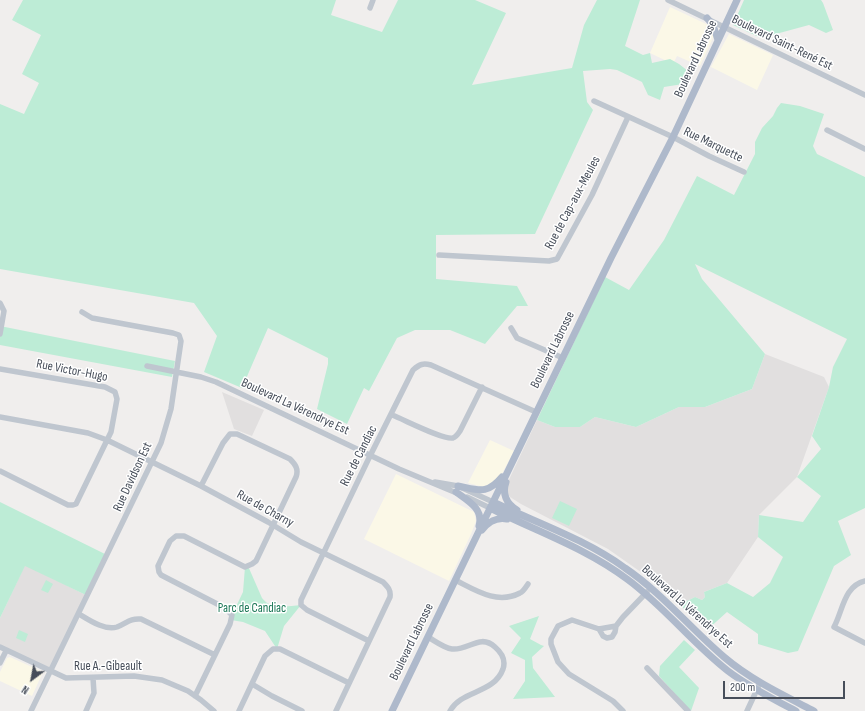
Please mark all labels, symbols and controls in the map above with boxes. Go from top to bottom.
street label: Boulevard Saint-René Est [729,12,835,74]
street label: Boulevard Labrosse [671,18,721,100]
street label: Rue Marquette [681,124,745,166]
street label: Rue de Cap-aux-Meules [542,154,604,252]
street label: Boulevard Labrosse [528,309,578,391]
street label: Rue Victor-Hugo [35,356,109,386]
street label: Boulevard La Vérendrye Est [239,375,351,439]
street label: Rue de Candiac [337,423,381,489]
street label: Rue Davidson Est [110,440,156,514]
street label: Rue de Charny [234,487,296,531]
street label: Boulevard La Vérendrye Est [638,562,736,652]
park label: Parc de Candiac [218,601,286,617]
street label: Boulevard Labrosse [387,601,437,683]
north arrow [12,659,52,699]
street label: Rue A.-Gibeault [74,659,142,675]
scale bar [725,673,847,699]
text: 200 m [730,680,755,695]
text: N [19,683,31,697]

